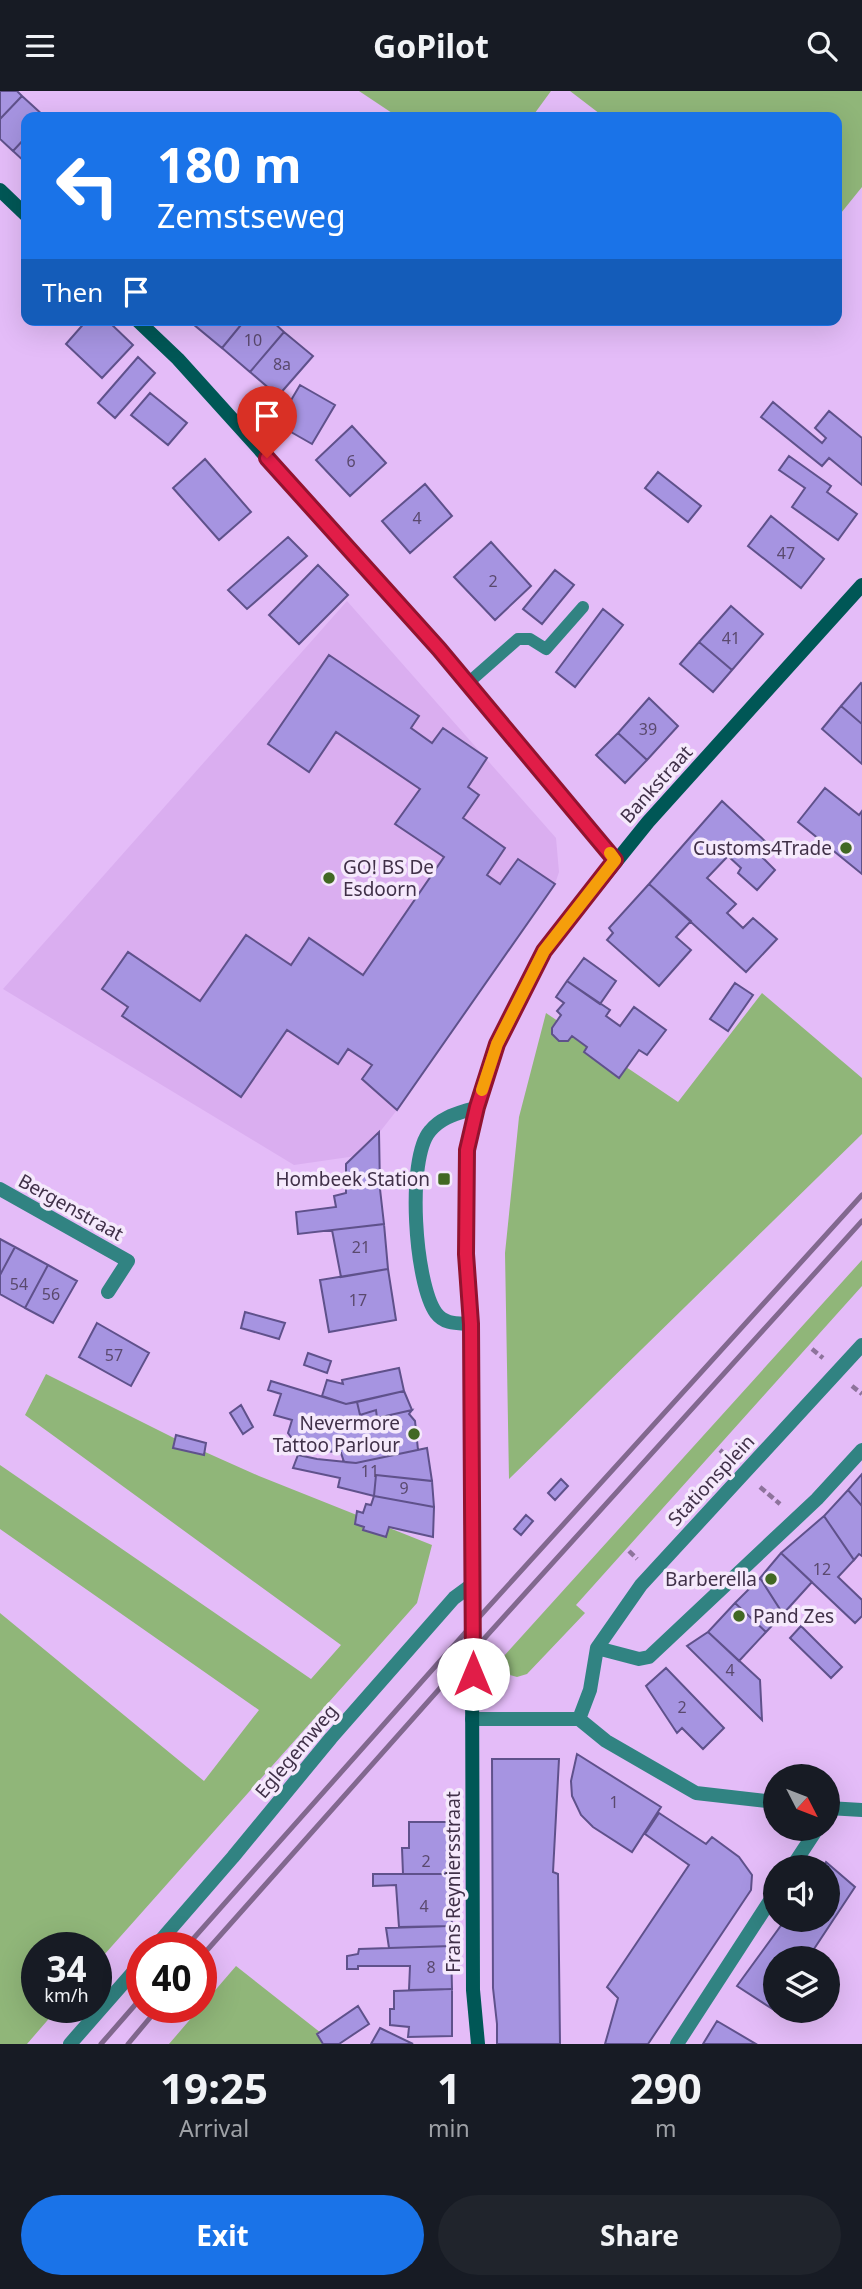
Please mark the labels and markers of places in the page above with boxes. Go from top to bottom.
pin [237,386,297,458]
place label: Customs4Trade [693,835,832,861]
marker: Customs4Trade [838,840,854,856]
place label: GO! BS De Esdoorn [343,854,434,902]
marker: GO! BS De Esdoorn [321,870,337,886]
place label: Hombeek Station [276,1166,430,1192]
marker: Hombeek Station [436,1171,452,1187]
place label: Nevermore Tattoo Parlour [273,1410,400,1458]
marker: Nevermore Tattoo Parlour [406,1426,422,1442]
place label: Barberella [665,1566,757,1592]
marker: Barberella [763,1571,779,1587]
place label: Pand Zes [753,1603,834,1629]
marker: Pand Zes [731,1608,747,1624]

